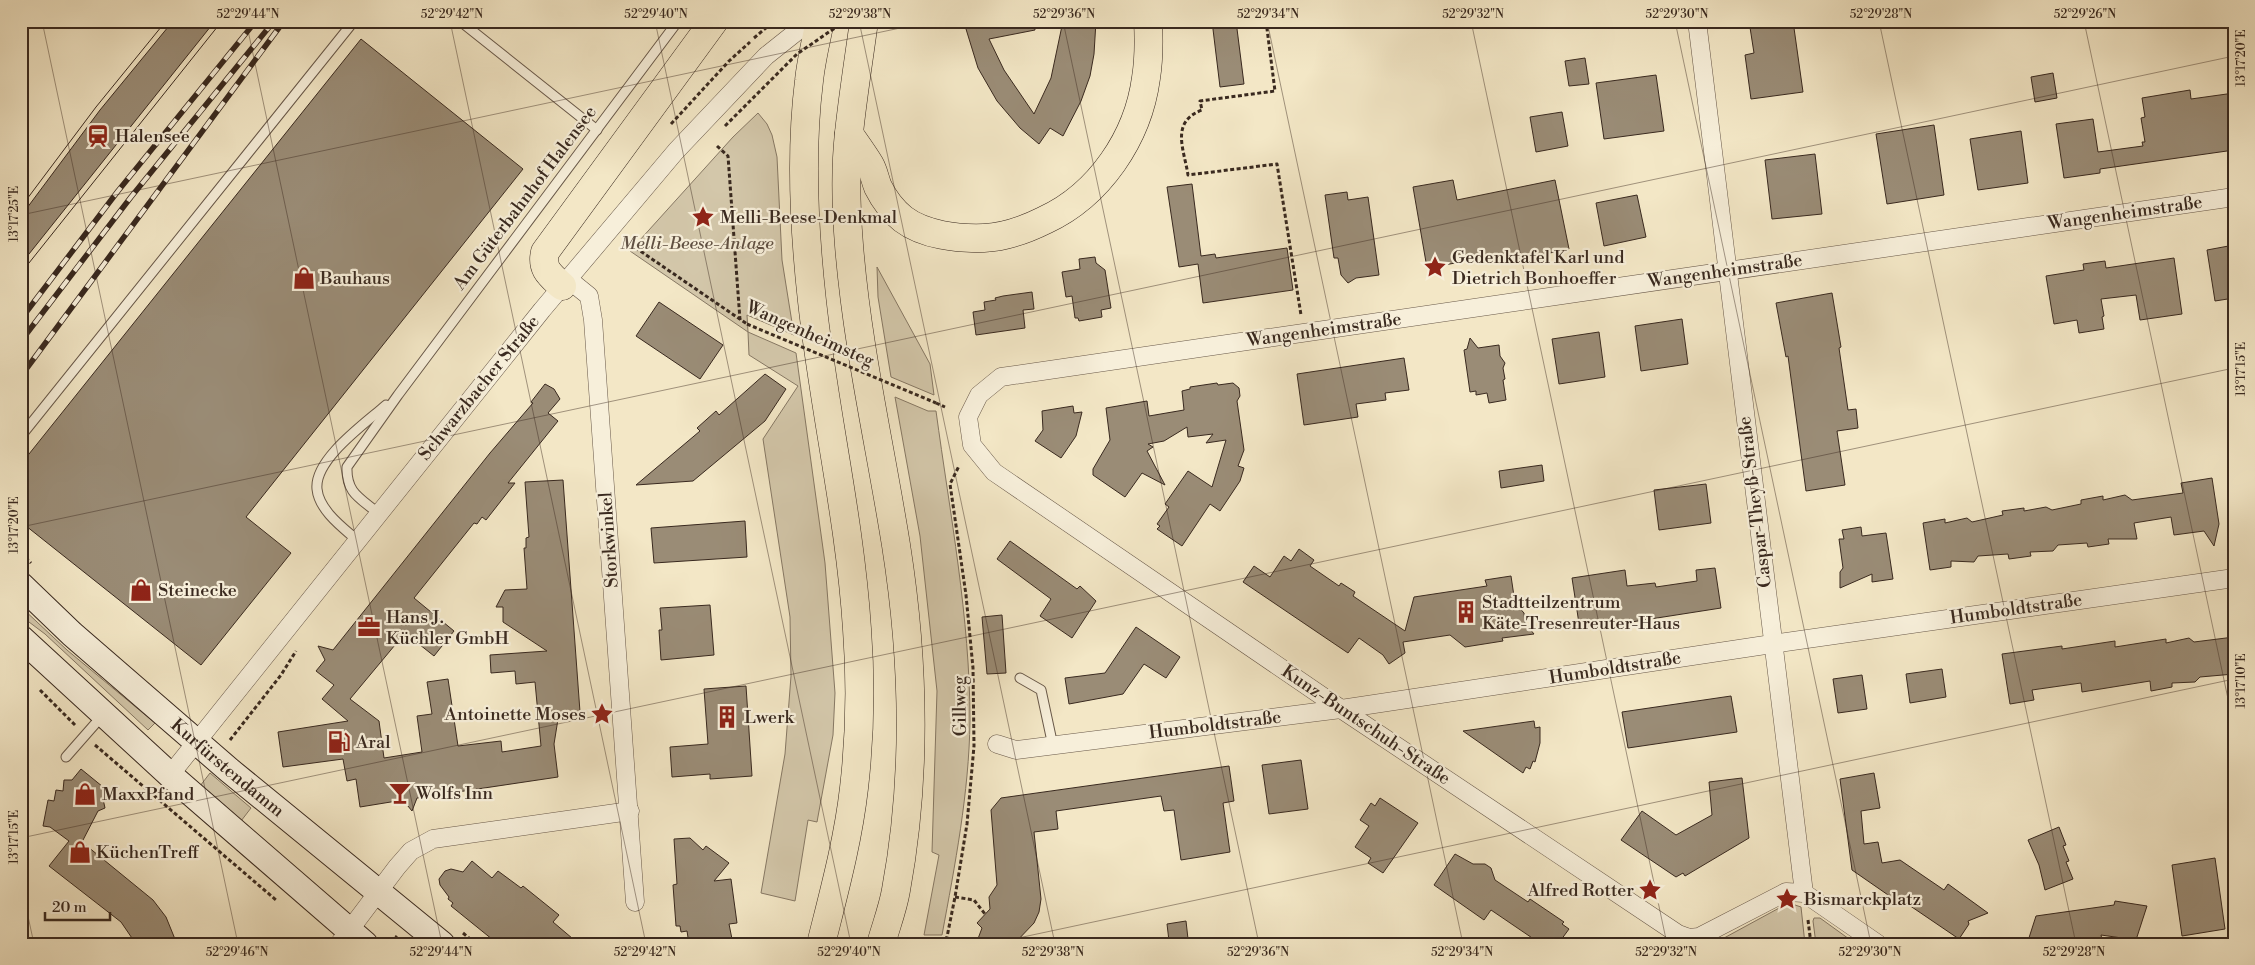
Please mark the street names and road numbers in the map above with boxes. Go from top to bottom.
street label: Am Güterbahnhof Halensee [448,101,602,295]
street label: Wangenheimstraße [2045,191,2204,235]
street label: Wangenheimstraße [1645,249,1804,293]
street label: Wangenheimsteg [741,295,878,373]
street label: Wangenheimstraße [1244,308,1403,352]
street label: Schwarzbacher Straße [413,311,545,465]
street label: Caspar-Theyß-Straße [1733,415,1777,589]
street label: Storkwinkel [594,491,624,589]
street label: Humboldtstraße [1948,588,2084,630]
street label: Humboldtstraße [1547,646,1683,690]
street label: Kunz-Buntschuh-Straße [1277,660,1455,790]
street label: Gillweg [948,675,972,736]
street label: Humboldtstraße [1148,705,1282,745]
street label: Kurfürstendamm [166,713,289,822]

